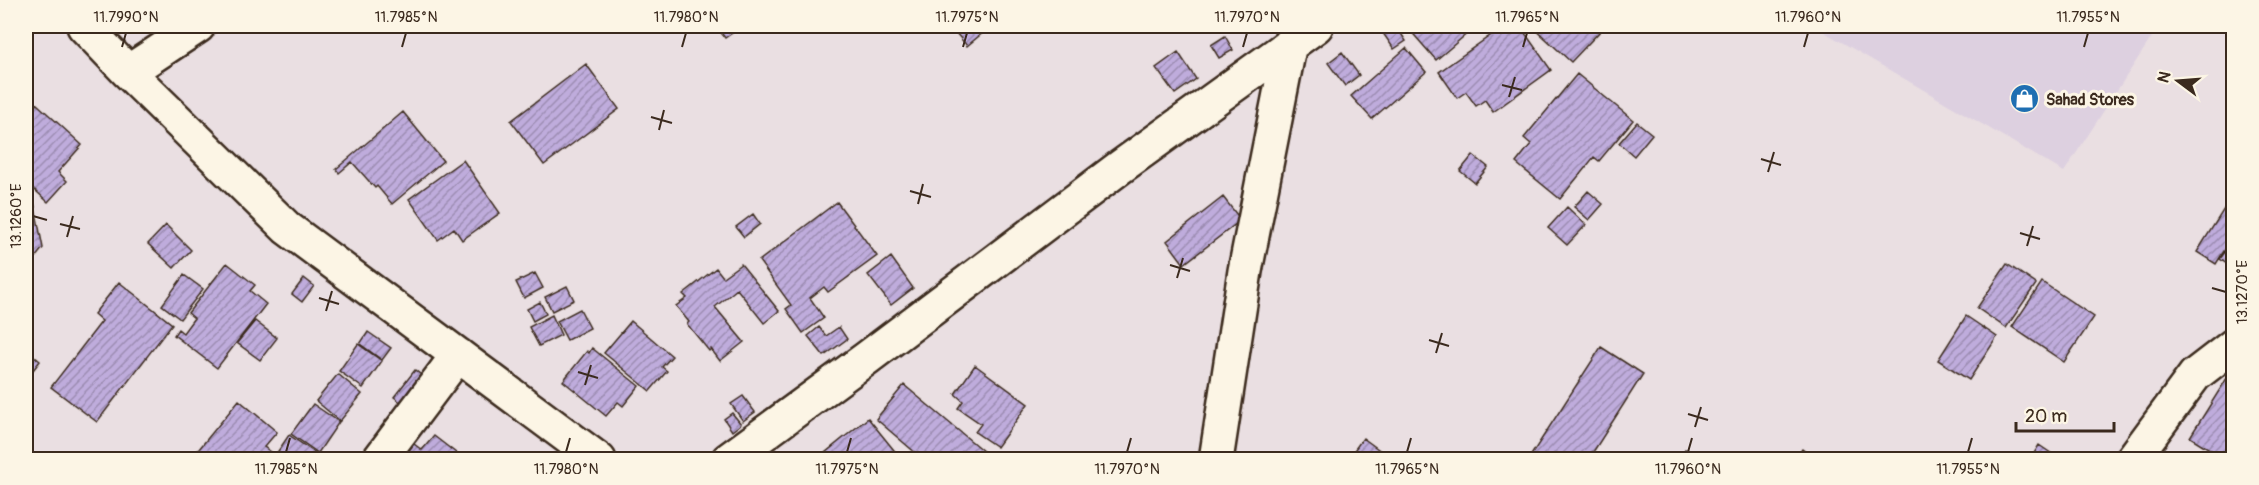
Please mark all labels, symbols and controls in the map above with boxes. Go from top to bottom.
text: 11.7990°N [93,8,159,27]
text: 11.7985°N [374,8,438,27]
text: 11.7980°N [653,8,719,27]
text: 11.7975°N [935,8,999,27]
text: 11.7970°N [1214,8,1280,27]
text: 11.7965°N [1495,8,1559,27]
text: 11.7960°N [1775,8,1841,27]
text: 11.7955°N [2056,8,2120,27]
north arrow [2148,51,2208,111]
text: N [2153,69,2176,85]
shop icon: Sahad Stores [2009,83,2041,115]
place label: Sahad Stores [2046,90,2135,110]
text: 13.1260°E [7,183,26,249]
text: 13.1270°E [2233,260,2252,324]
scale bar [2016,395,2114,433]
text: 20 m [2025,405,2067,428]
text: 11.7985°N [254,460,318,479]
text: 11.7980°N [533,460,599,479]
text: 11.7975°N [815,460,879,479]
text: 11.7970°N [1094,460,1160,479]
text: 11.7965°N [1375,460,1439,479]
text: 11.7960°N [1655,460,1721,479]
text: 11.7955°N [1936,460,2000,479]

